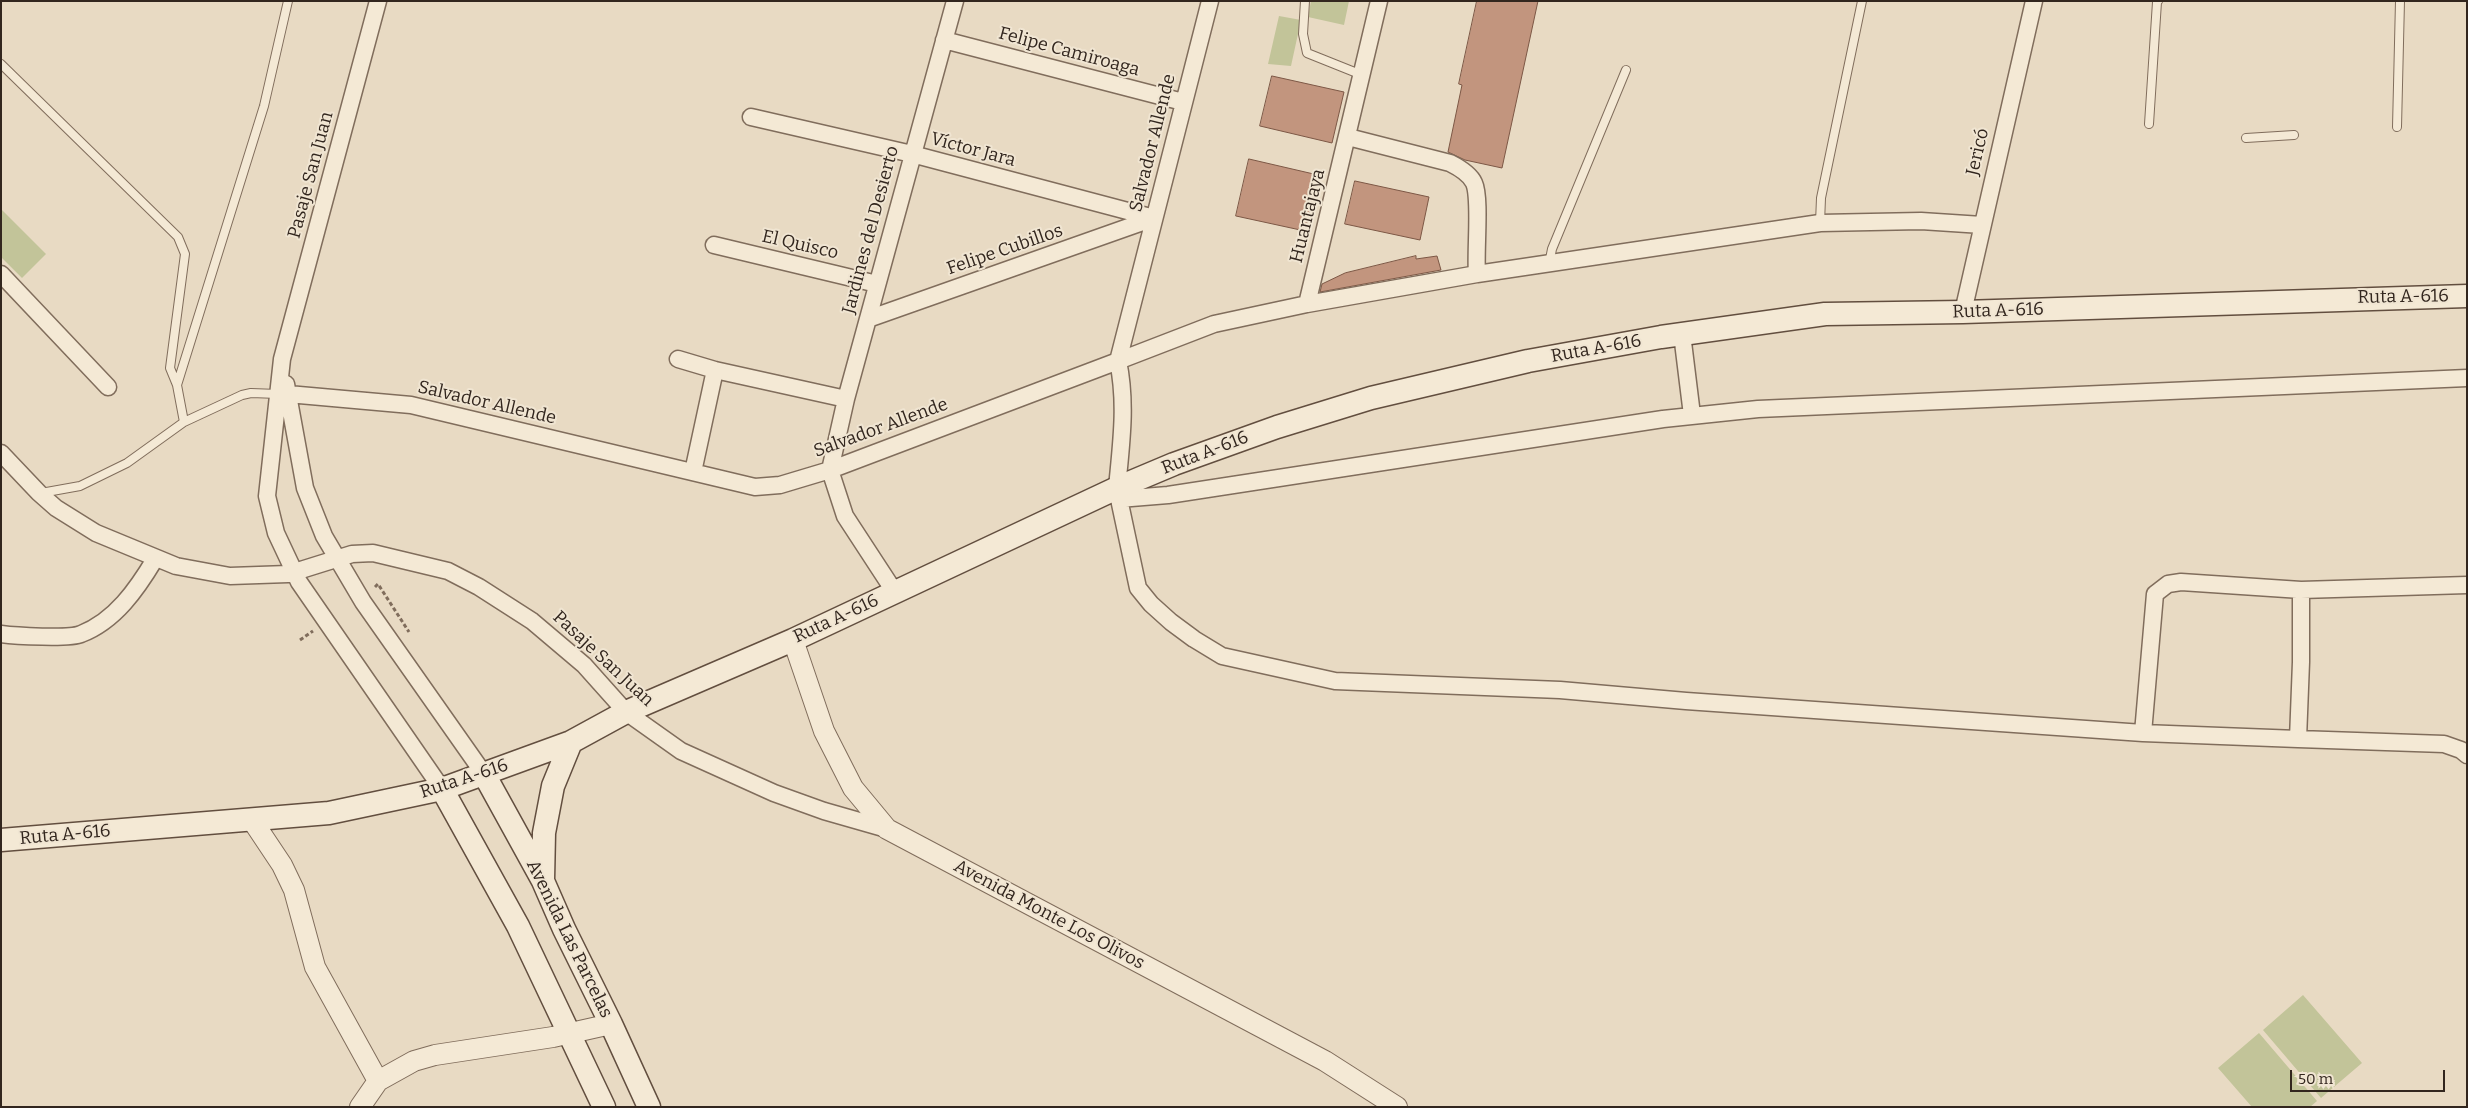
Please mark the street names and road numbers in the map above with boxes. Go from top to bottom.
street label: Felipe Camiroaga [996,23,1142,81]
street label: Salvador Allende [1125,72,1181,214]
street label: Pasaje San Juan [284,109,338,241]
street label: Jericó [1962,126,1994,178]
street label: Víctor Jara [928,128,1018,172]
street label: Jardines del Desierto [838,144,904,316]
street label: Huantajaya [1286,167,1330,265]
street label: Felipe Cubillos [944,220,1066,280]
street label: El Quisco [760,226,840,264]
street label: Ruta A-616 [2357,285,2449,309]
street label: Ruta A-616 [1952,299,2044,323]
street label: Ruta A-616 [1549,330,1643,368]
street label: Salvador Allende [416,377,558,429]
street label: Salvador Allende [811,394,951,462]
street label: Ruta A-616 [1159,427,1251,479]
street label: Ruta A-616 [790,590,882,648]
street label: Pasaje San Juan [548,607,658,711]
street label: Ruta A-616 [417,755,511,803]
street label: Ruta A-616 [19,820,111,850]
street label: Avenida Las Parcelas [521,856,617,1022]
street label: Avenida Monte Los Olivos [950,856,1148,974]

